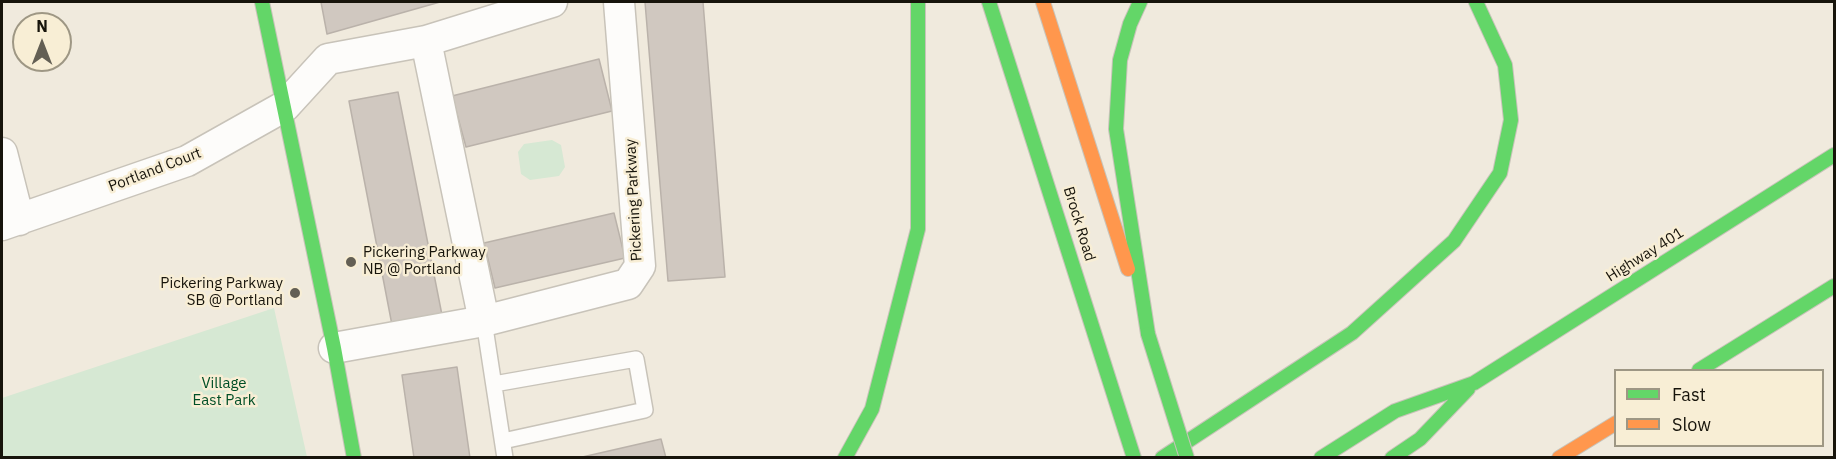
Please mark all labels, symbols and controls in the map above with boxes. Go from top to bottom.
north arrow [12,12,72,72]
text: N [36,16,48,36]
street label: Pickering Parkway [622,138,646,262]
street label: Portland Court [106,144,204,196]
street label: Brock Road [1059,185,1099,263]
street label: Highway 401 [1603,224,1687,286]
place label: Pickering Parkway NB @ Portland [363,244,486,279]
marker: Pickering Parkway NB @ Portland [344,255,358,269]
place label: Pickering Parkway SB @ Portland [160,275,283,310]
marker: Pickering Parkway SB @ Portland [288,286,302,300]
legend [1614,369,1824,447]
park label: Village East Park [192,375,256,410]
text: Fast [1672,383,1706,406]
text: Slow [1672,413,1711,436]

